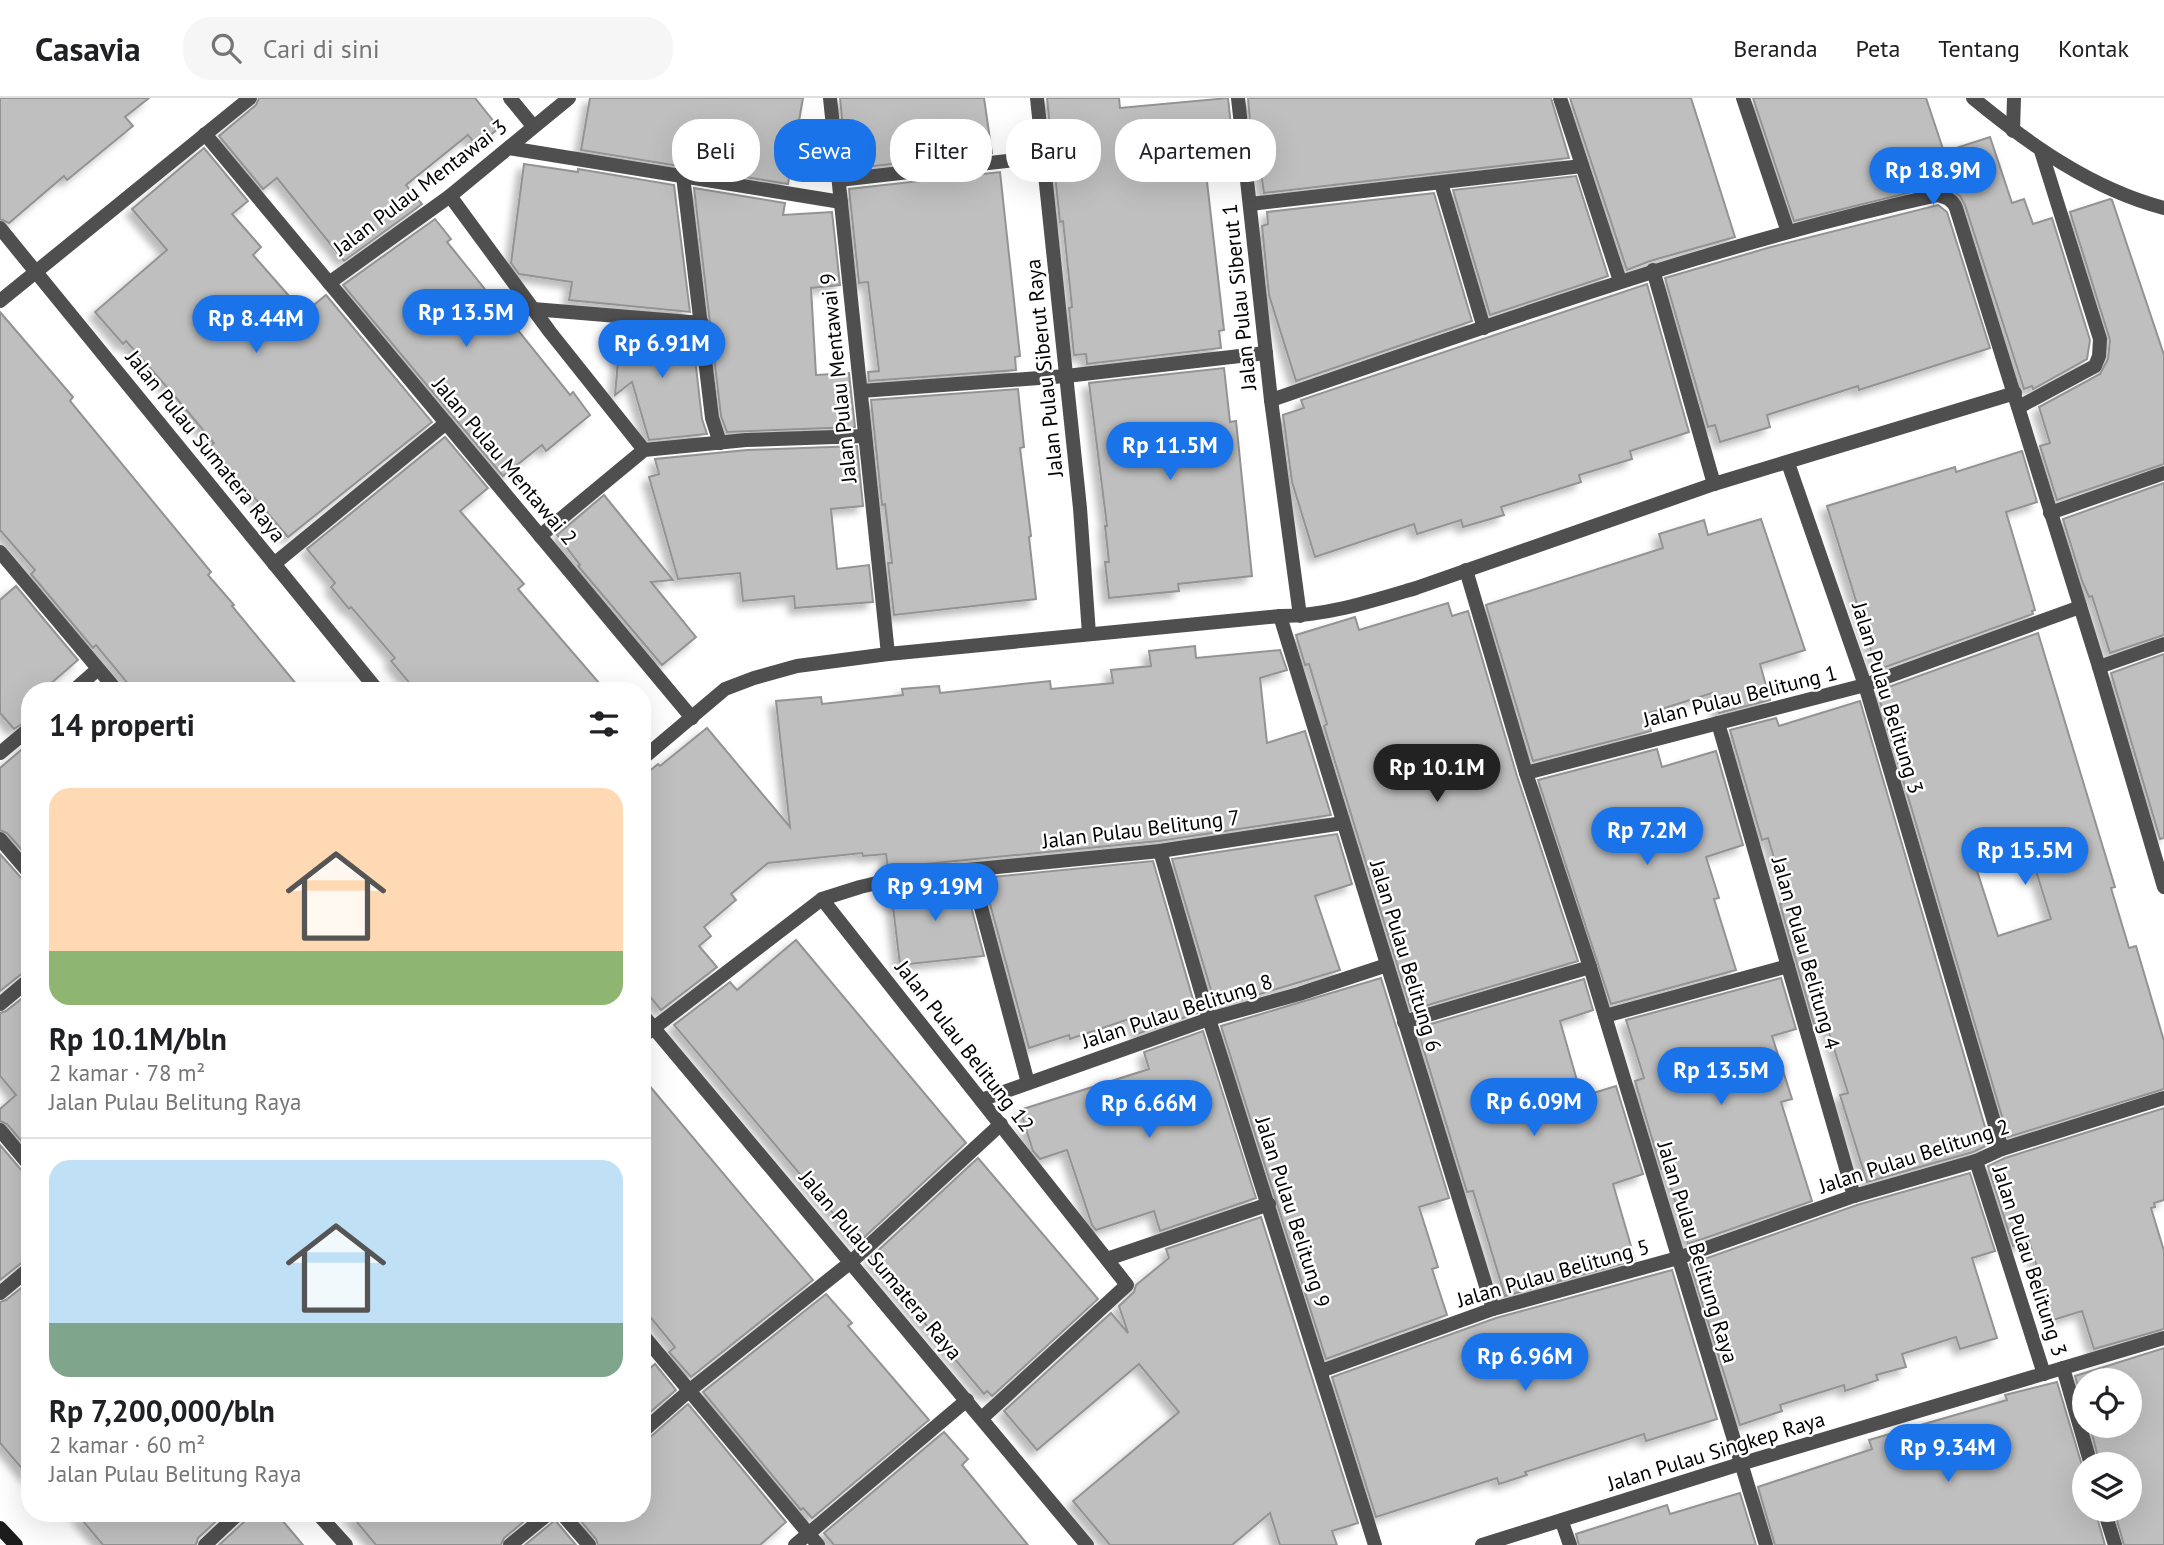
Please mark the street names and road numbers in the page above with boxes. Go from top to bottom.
street label: Jalan Pulau Mentawai 3 [327,113,512,262]
street label: Jalan Pulau Siberut 1 [1216,202,1262,393]
street label: Jalan Pulau Siberut Raya [1019,258,1069,479]
street label: Jalan Pulau Mentawai 9 [814,272,863,485]
street label: Jalan Pulau Sumatera Raya [120,344,292,548]
street label: Jalan Pulau Mentawai 2 [426,371,583,550]
street label: Jalan Pulau Belitung 3 [1846,598,1930,797]
street label: Jalan Pulau Belitung 1 [1639,659,1840,733]
street label: Jalan Pulau Belitung 7 [1040,803,1241,855]
street label: Jalan Pulau Belitung 4 [1765,853,1846,1052]
street label: Jalan Pulau Belitung 6 [1364,856,1448,1055]
street label: Jalan Pulau Belitung 12 [889,954,1040,1137]
street label: Jalan Pulau Belitung 8 [1077,967,1276,1055]
street label: Jalan Pulau Belitung 9 [1249,1112,1337,1311]
street label: Jalan Pulau Belitung 2 [1814,1112,2013,1200]
street label: Jalan Pulau Belitung Raya [1651,1137,1745,1366]
street label: Jalan Pulau Belitung 3 [1986,1161,2074,1360]
street label: Jalan Pulau Sumatera Raya [793,1164,968,1365]
street label: Jalan Pulau Belitung 5 [1453,1233,1652,1314]
street label: Jalan Pulau Singkep Raya [1603,1405,1828,1497]

